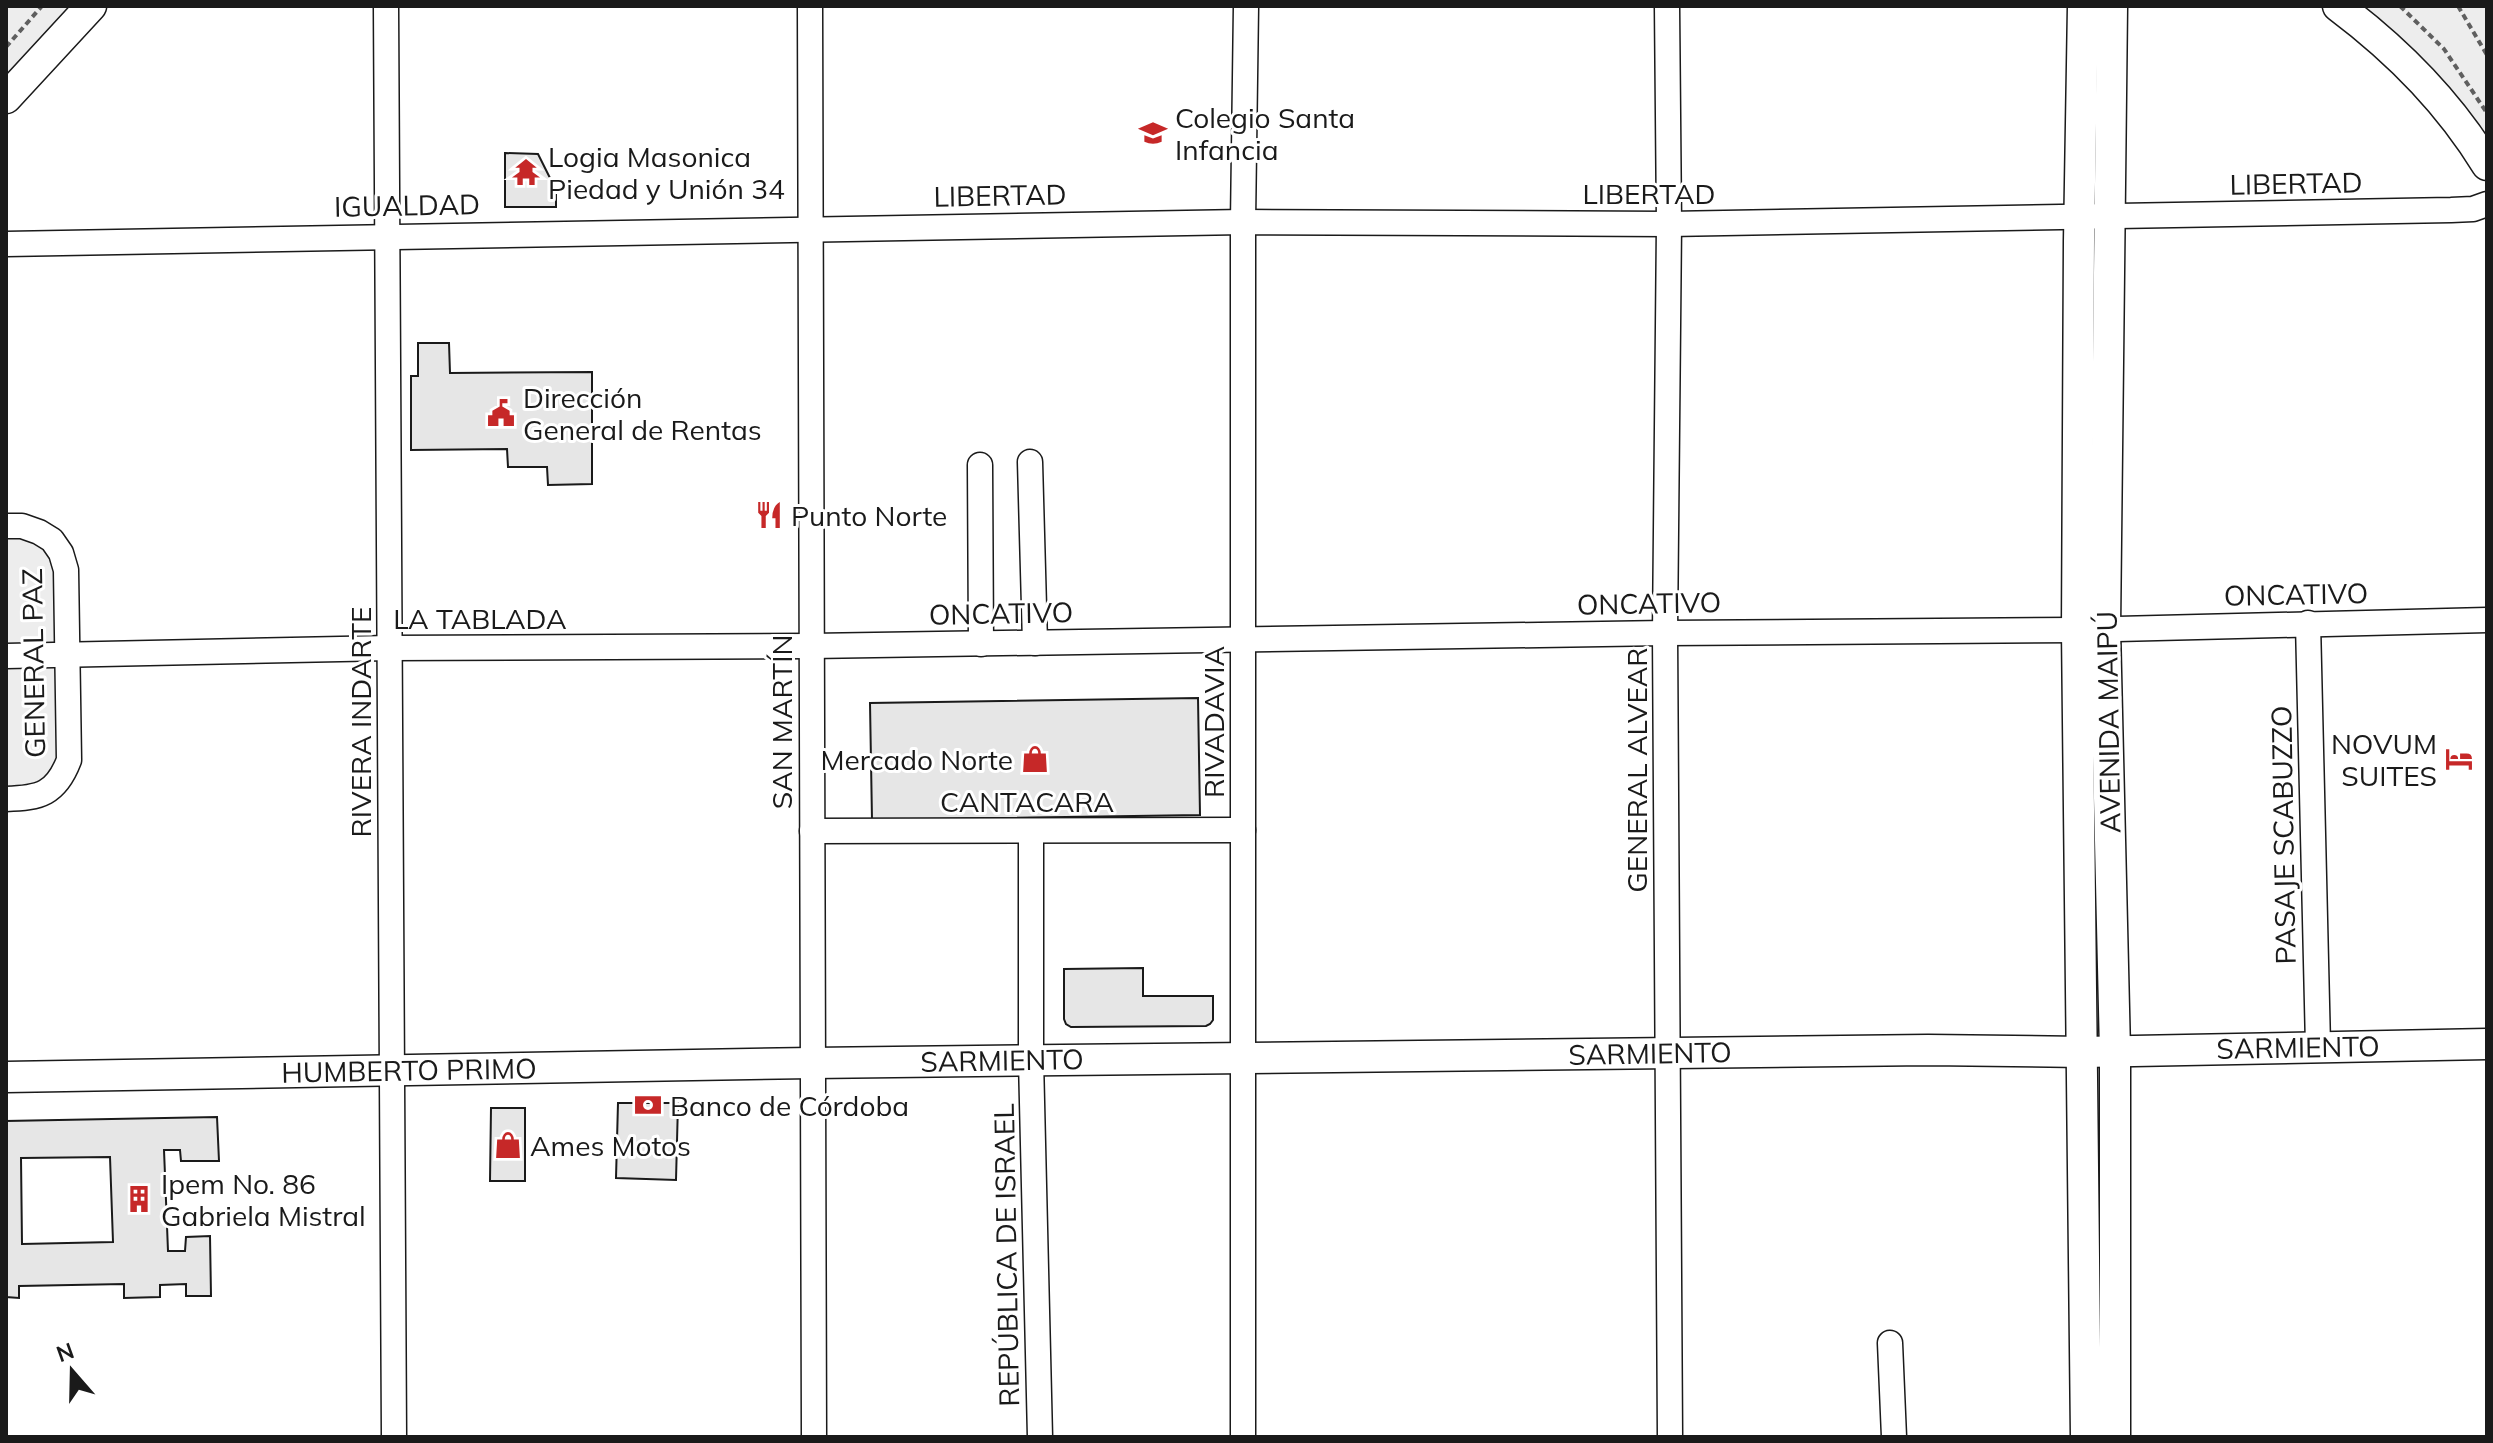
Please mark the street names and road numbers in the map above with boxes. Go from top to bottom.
street label: LIBERTAD [2229,164,2363,202]
street label: LIBERTAD [933,176,1067,214]
street label: LIBERTAD [1582,176,1716,211]
street label: IGUALDAD [334,186,480,224]
street label: GENERAL PAZ [14,568,52,758]
street label: ONCATIVO [2223,575,2369,613]
street label: ONCATIVO [1576,584,1722,622]
street label: ONCATIVO [928,594,1074,632]
street label: LA TABLADA [393,601,567,636]
street label: RIVERA INDARTE [343,606,378,838]
street label: AVENIDA MAIPÚ [2089,611,2127,833]
street label: SAN MARTÍN [764,635,799,809]
street label: RIVADAVIA [1196,645,1231,798]
street label: GENERAL ALVEAR [1619,647,1654,893]
street label: PASAJE SCABUZZO [2263,705,2303,965]
street label: CANTACARA [940,784,1114,819]
street label: SARMIENTO [2216,1028,2380,1066]
street label: SARMIENTO [1568,1034,1732,1072]
street label: SARMIENTO [920,1041,1084,1079]
street label: HUMBERTO PRIMO [281,1050,537,1090]
street label: REPÚBLICA DE ISRAEL [986,1103,1026,1407]

